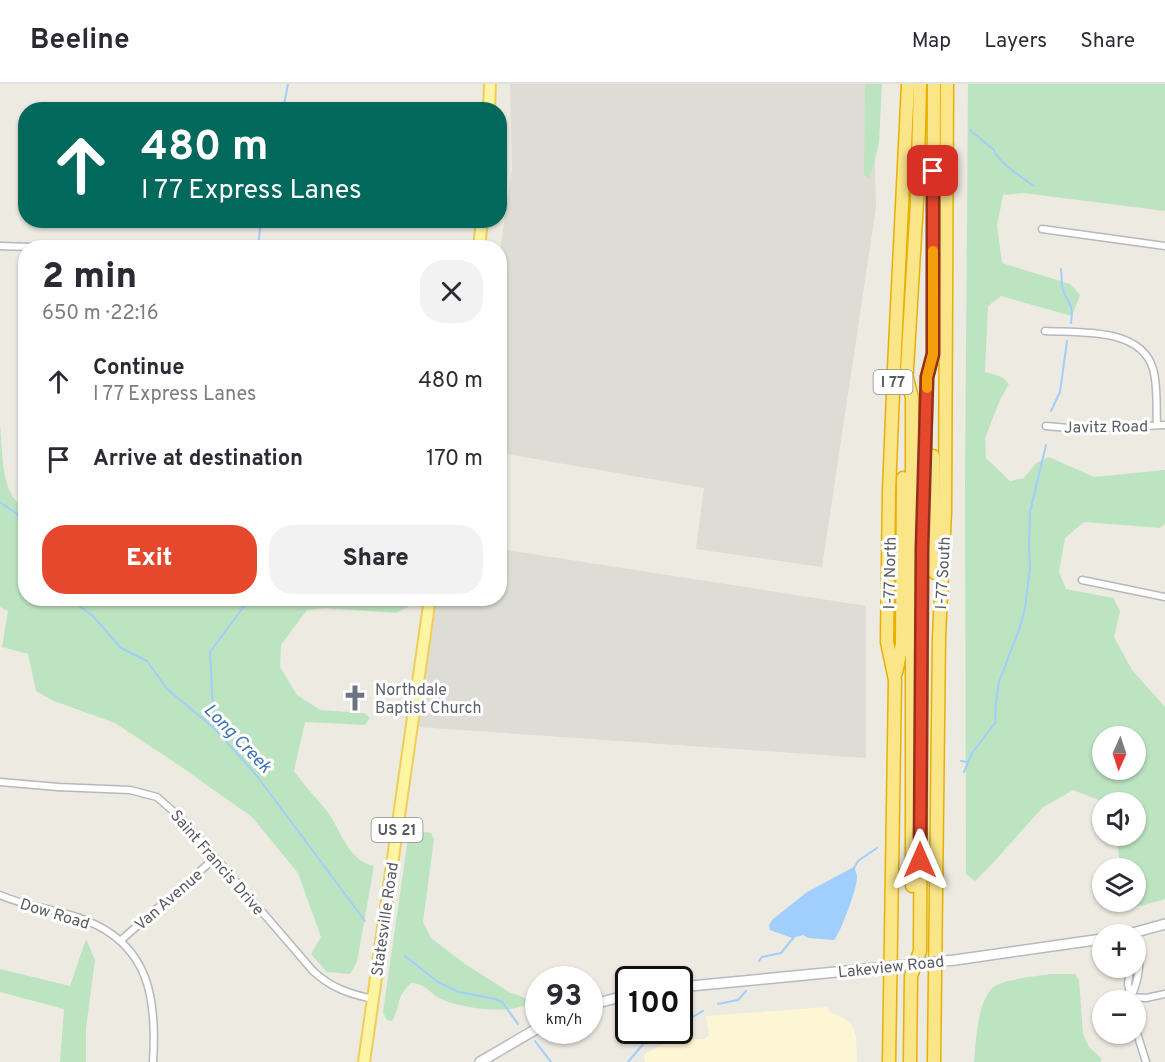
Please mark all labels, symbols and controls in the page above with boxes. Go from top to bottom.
text: Beeline [30,23,130,59]
text: Map [912,28,951,55]
text: Layers [984,28,1047,55]
text: Share [1080,28,1135,55]
text: 480 m [141,122,269,175]
icon: ahead [42,126,120,204]
pin [907,145,958,196]
icon: arrive [916,154,949,187]
text: I 77 Express Lanes [141,174,362,208]
text: 2 min [42,255,137,301]
button: close [420,260,483,323]
text: 650 m · 22:16 [42,301,159,327]
text: Continue [93,355,184,382]
icon: ahead [42,365,75,398]
text: 480 m [418,368,483,395]
road number: I 77 [874,370,912,394]
text: I 77 Express Lanes [93,382,256,408]
street label: Javitz Road [1064,417,1148,439]
icon: arrive [42,443,75,476]
text: Arrive at destination [93,446,303,473]
text: 170 m [426,446,483,473]
button: Exit [42,525,257,594]
button: Share [269,525,483,594]
street label: I-77 South [932,536,956,610]
street label: I-77 North [880,537,902,610]
place label: Northdale Baptist Church [375,681,481,719]
church icon: Northdale Baptist Church [340,683,370,713]
water label: Long Creek [198,699,276,779]
north arrow [1092,726,1146,780]
map controls [1092,726,1146,1044]
button: sound [1092,792,1146,846]
street label: Saint Francis Drive [165,806,268,920]
road number: US 21 [372,818,422,842]
position arrow [888,828,952,892]
button: layers [1092,858,1146,912]
street label: Statesville Road [368,861,404,978]
street label: Van Avenue [131,866,207,935]
street label: Dow Road [17,895,92,935]
button: + [1092,924,1146,978]
street label: Lakeview Road [837,952,945,984]
speed limit sign: 100 [615,966,693,1044]
text: 93 [546,979,582,1016]
button: − [1092,990,1146,1044]
text: km/h [546,1011,582,1030]

